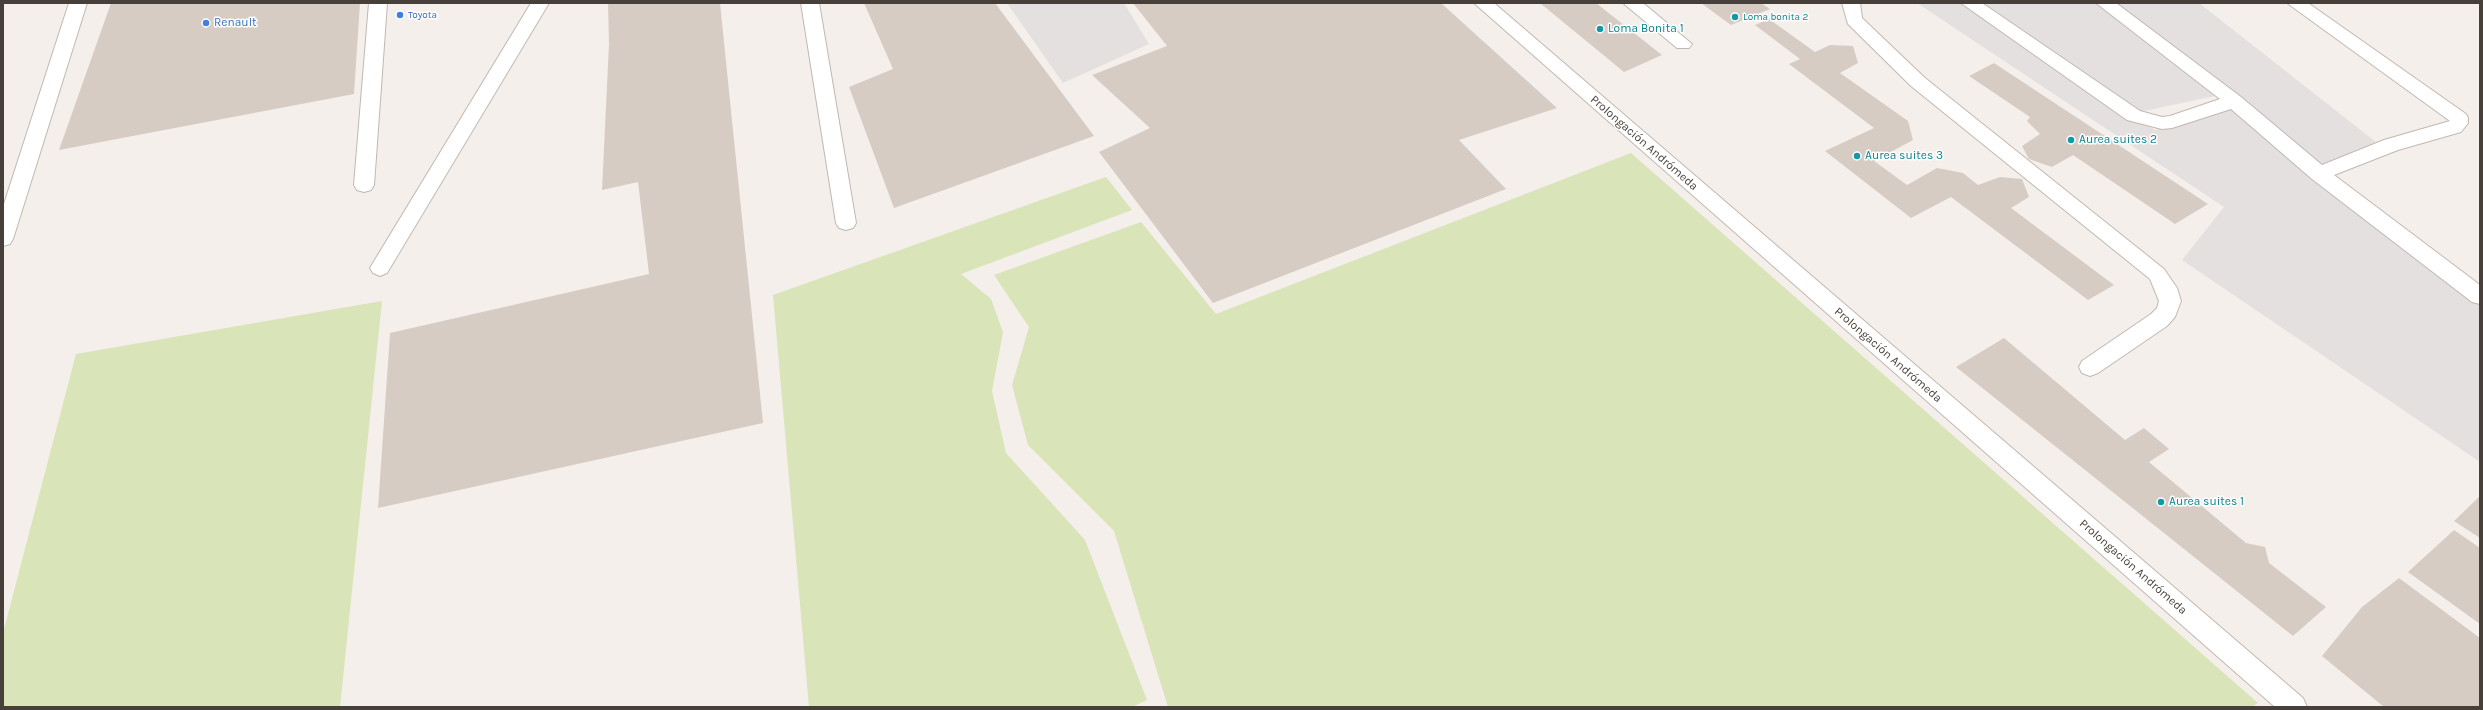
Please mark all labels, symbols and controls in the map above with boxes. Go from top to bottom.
place label: Toyota [408,9,437,21]
marker: Toyota [395,10,405,20]
place label: Loma bonita 2 [1743,11,1808,23]
marker: Loma bonita 2 [1730,12,1740,22]
place label: Renault [214,16,256,30]
marker: Renault [201,18,211,28]
place label: Loma Bonita 1 [1608,22,1684,36]
marker: Loma Bonita 1 [1595,24,1605,34]
street label: Prolongación Andrómeda [1587,92,1701,194]
place label: Aurea suites 2 [2079,133,2157,147]
marker: Aurea suites 2 [2066,135,2076,145]
place label: Aurea suites 3 [1865,149,1943,163]
marker: Aurea suites 3 [1852,151,1862,161]
street label: Prolongación Andrómeda [1831,304,1945,406]
place label: Aurea suites 1 [2169,495,2244,509]
marker: Aurea suites 1 [2156,497,2166,507]
street label: Prolongación Andrómeda [2076,516,2190,618]

